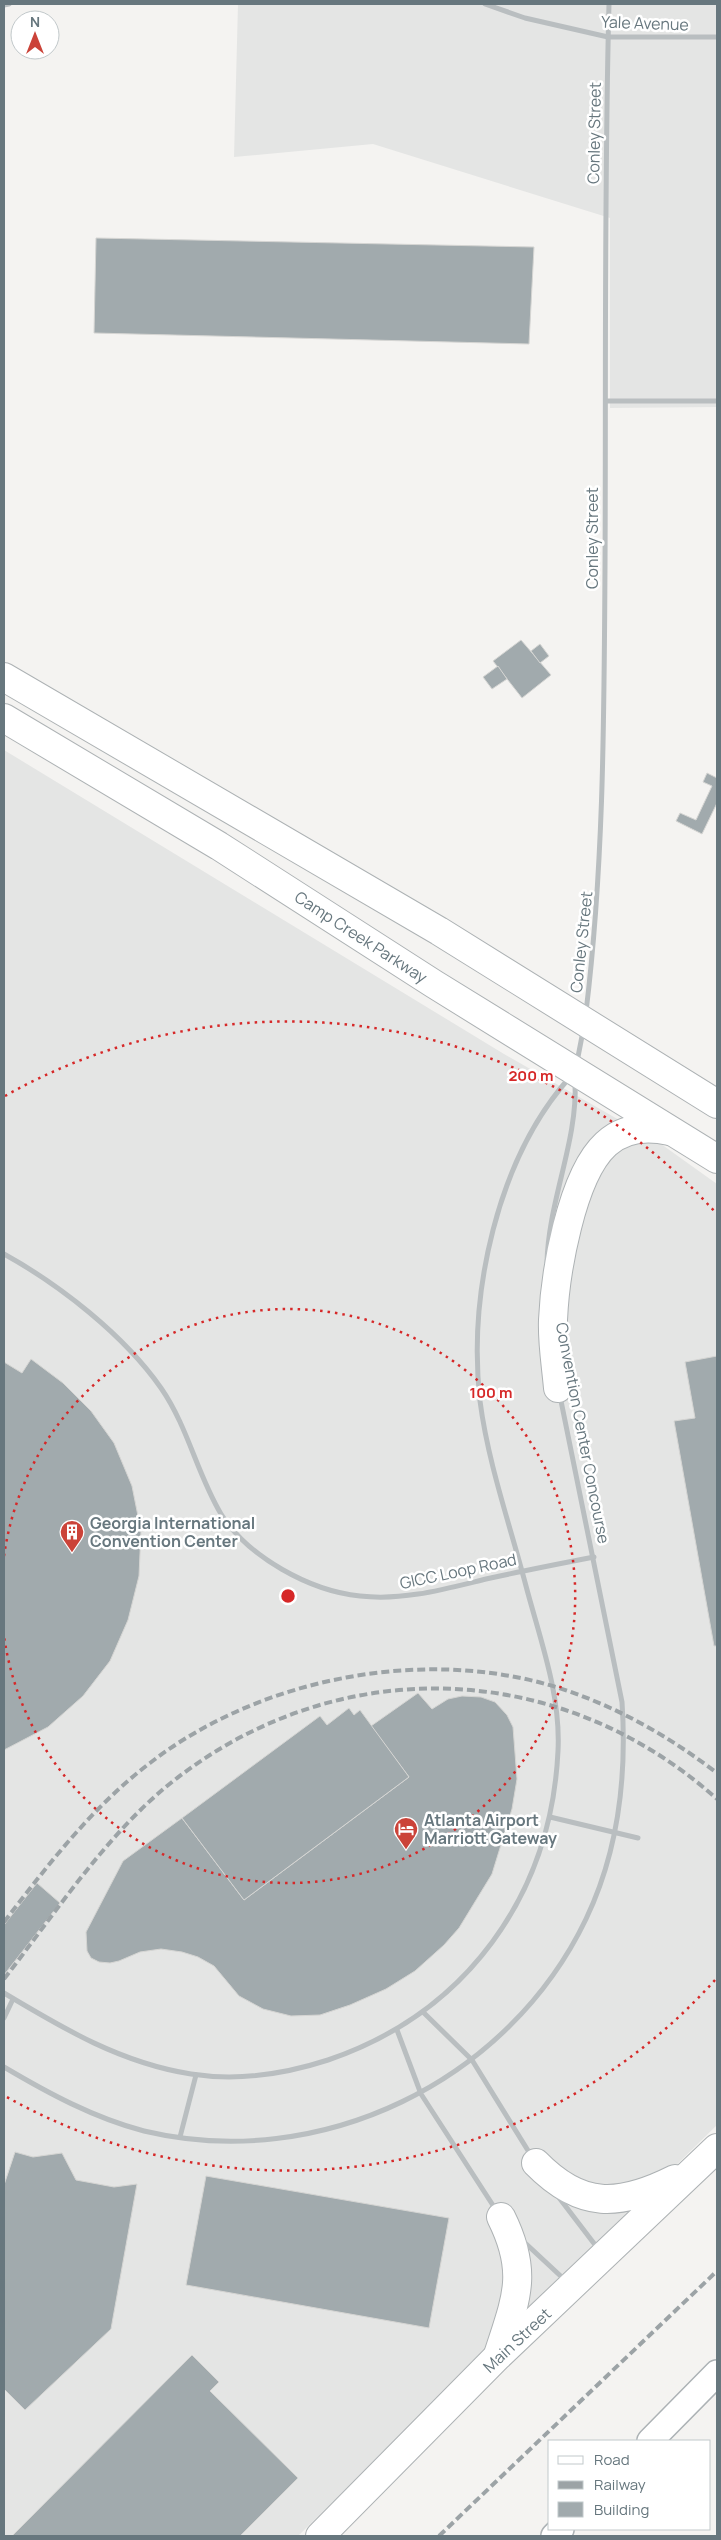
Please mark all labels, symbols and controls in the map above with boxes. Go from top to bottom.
north arrow [10,10,60,60]
street label: Yale Avenue [601,10,689,36]
text: N [30,12,40,31]
street label: Conley Street [582,82,606,184]
street label: Conley Street [581,487,603,589]
street label: Camp Creek Parkway [290,886,432,988]
street label: Conley Street [565,890,597,994]
text: 200 m [508,1065,554,1086]
street label: Convention Center Concourse [551,1321,615,1545]
text: 100 m [470,1382,512,1403]
place label: Georgia International Convention Center [90,1512,255,1552]
building icon: Georgia International Convention Center [59,1519,85,1553]
street label: GICC Loop Road [398,1548,518,1594]
centre of rings [279,1587,297,1605]
place label: Atlanta Airport Marriott Gateway [424,1809,557,1849]
hotel icon: Atlanta Airport Marriott Gateway [393,1816,419,1850]
street label: Main Street [478,2303,556,2377]
legend [548,2440,711,2530]
text: Road [594,2449,630,2470]
text: Railway [594,2474,646,2495]
text: Building [594,2499,649,2520]

